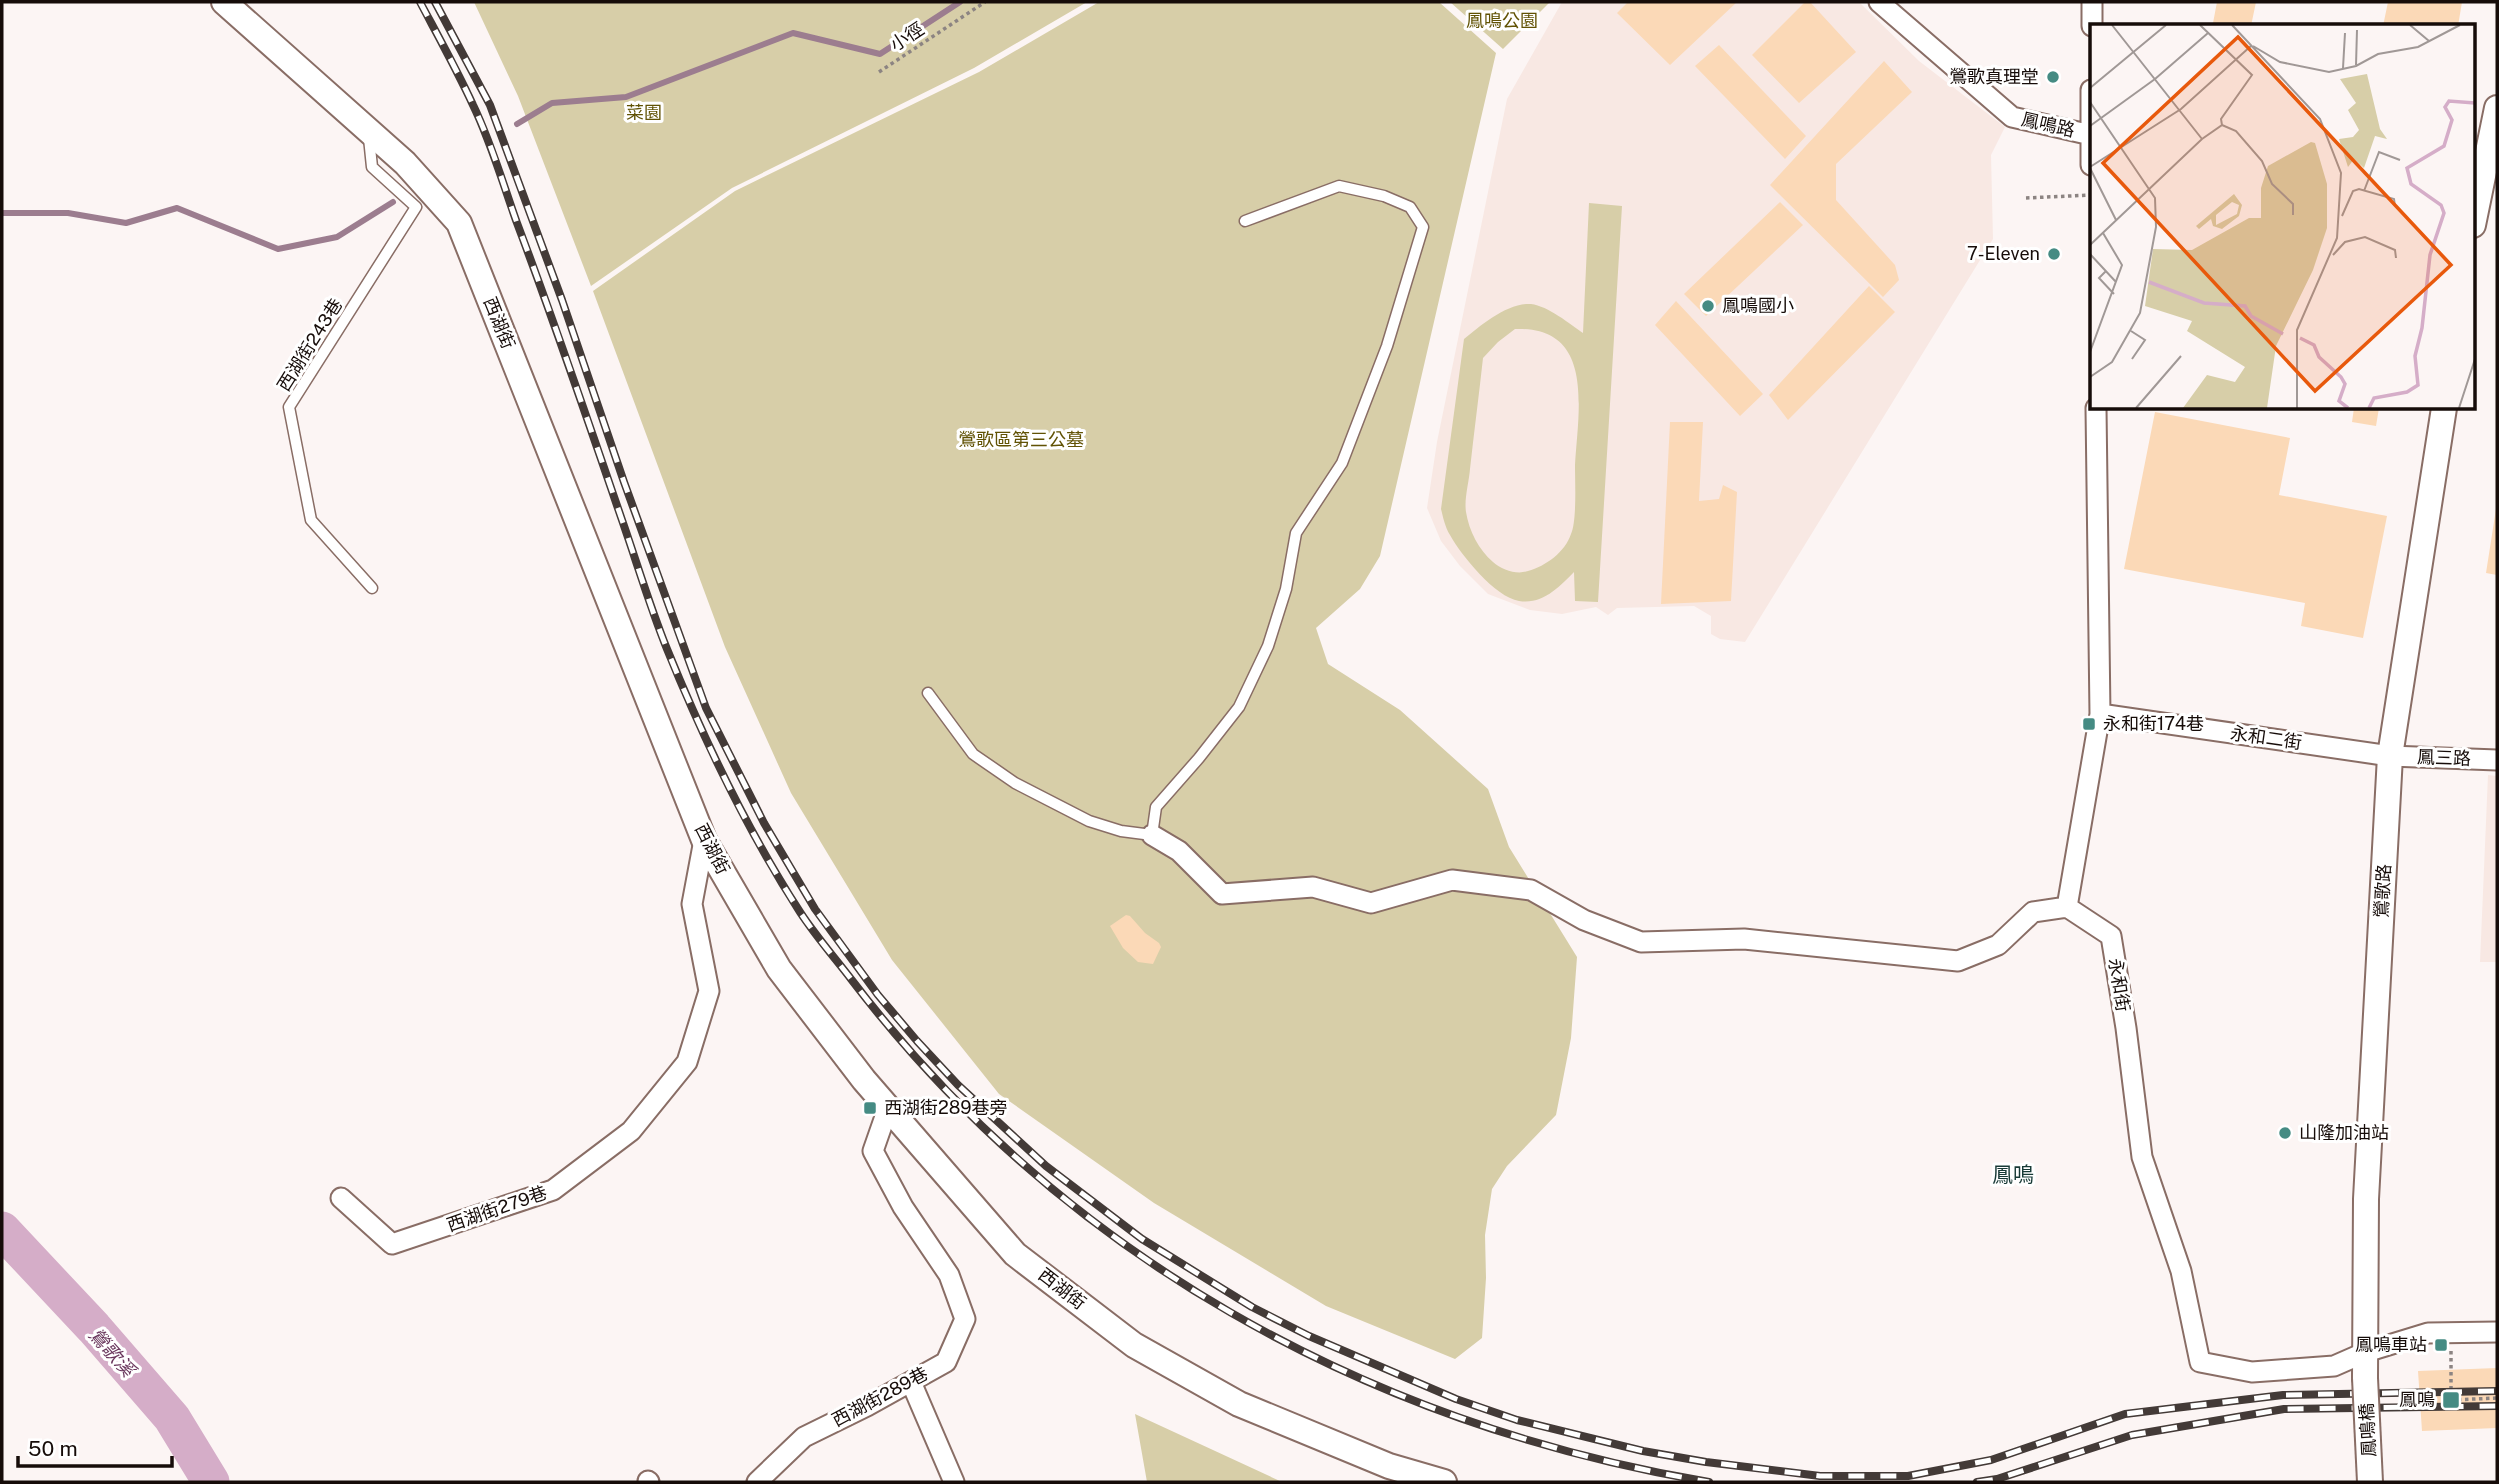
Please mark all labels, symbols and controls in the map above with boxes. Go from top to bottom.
park label: 鳳鳴公園 [1466,10,1538,31]
street label: 小徑 [886,18,928,55]
inset map [2090,24,2474,410]
place label: 鶯歌真理堂 [1949,66,2039,87]
marker: 鶯歌真理堂 [2045,69,2061,85]
park label: 菜園 [626,102,662,123]
street label: 鳳鳴路 [2019,108,2077,141]
place label: 7-Eleven [1967,243,2040,264]
marker: 7-Eleven [2046,246,2062,262]
street label: 西湖街243巷 [273,294,346,395]
street label: 西湖街 [480,294,519,352]
place label: 鳳鳴國小 [1722,295,1794,316]
marker: 鳳鳴國小 [1700,298,1716,314]
park label: 鶯歌區第三公墓 [958,429,1084,450]
place label: 永和街174巷 [2103,713,2204,734]
marker: 永和街174巷 [2081,716,2097,732]
street label: 永和二街 [2229,722,2303,753]
street label: 鳳三路 [2417,746,2471,769]
street label: 西湖街 [691,820,734,878]
street label: 鶯歌路 [2371,863,2394,918]
street label: 永和街 [2105,957,2134,1013]
place label: 西湖街289巷旁 [884,1097,1008,1118]
marker: 西湖街289巷旁 [862,1100,878,1116]
place label: 山隆加油站 [2299,1122,2389,1143]
marker: 山隆加油站 [2277,1125,2293,1141]
district label: 鳳鳴 [1992,1162,2034,1187]
street label: 西湖街279巷 [444,1182,550,1235]
street label: 西湖街 [1035,1264,1090,1314]
water label: 鶯歌溪 [85,1323,141,1383]
place label: 鳳鳴車站 [2355,1334,2427,1355]
marker: 鳳鳴車站 [2433,1337,2449,1353]
street label: 西湖街289巷 [828,1363,931,1431]
place label: 鳳鳴 [2399,1389,2435,1410]
marker: 鳳鳴 [2441,1390,2461,1410]
street label: 鳳鳴橋 [2356,1403,2379,1458]
scale bar [18,1424,172,1468]
text: 50 m [28,1436,78,1461]

